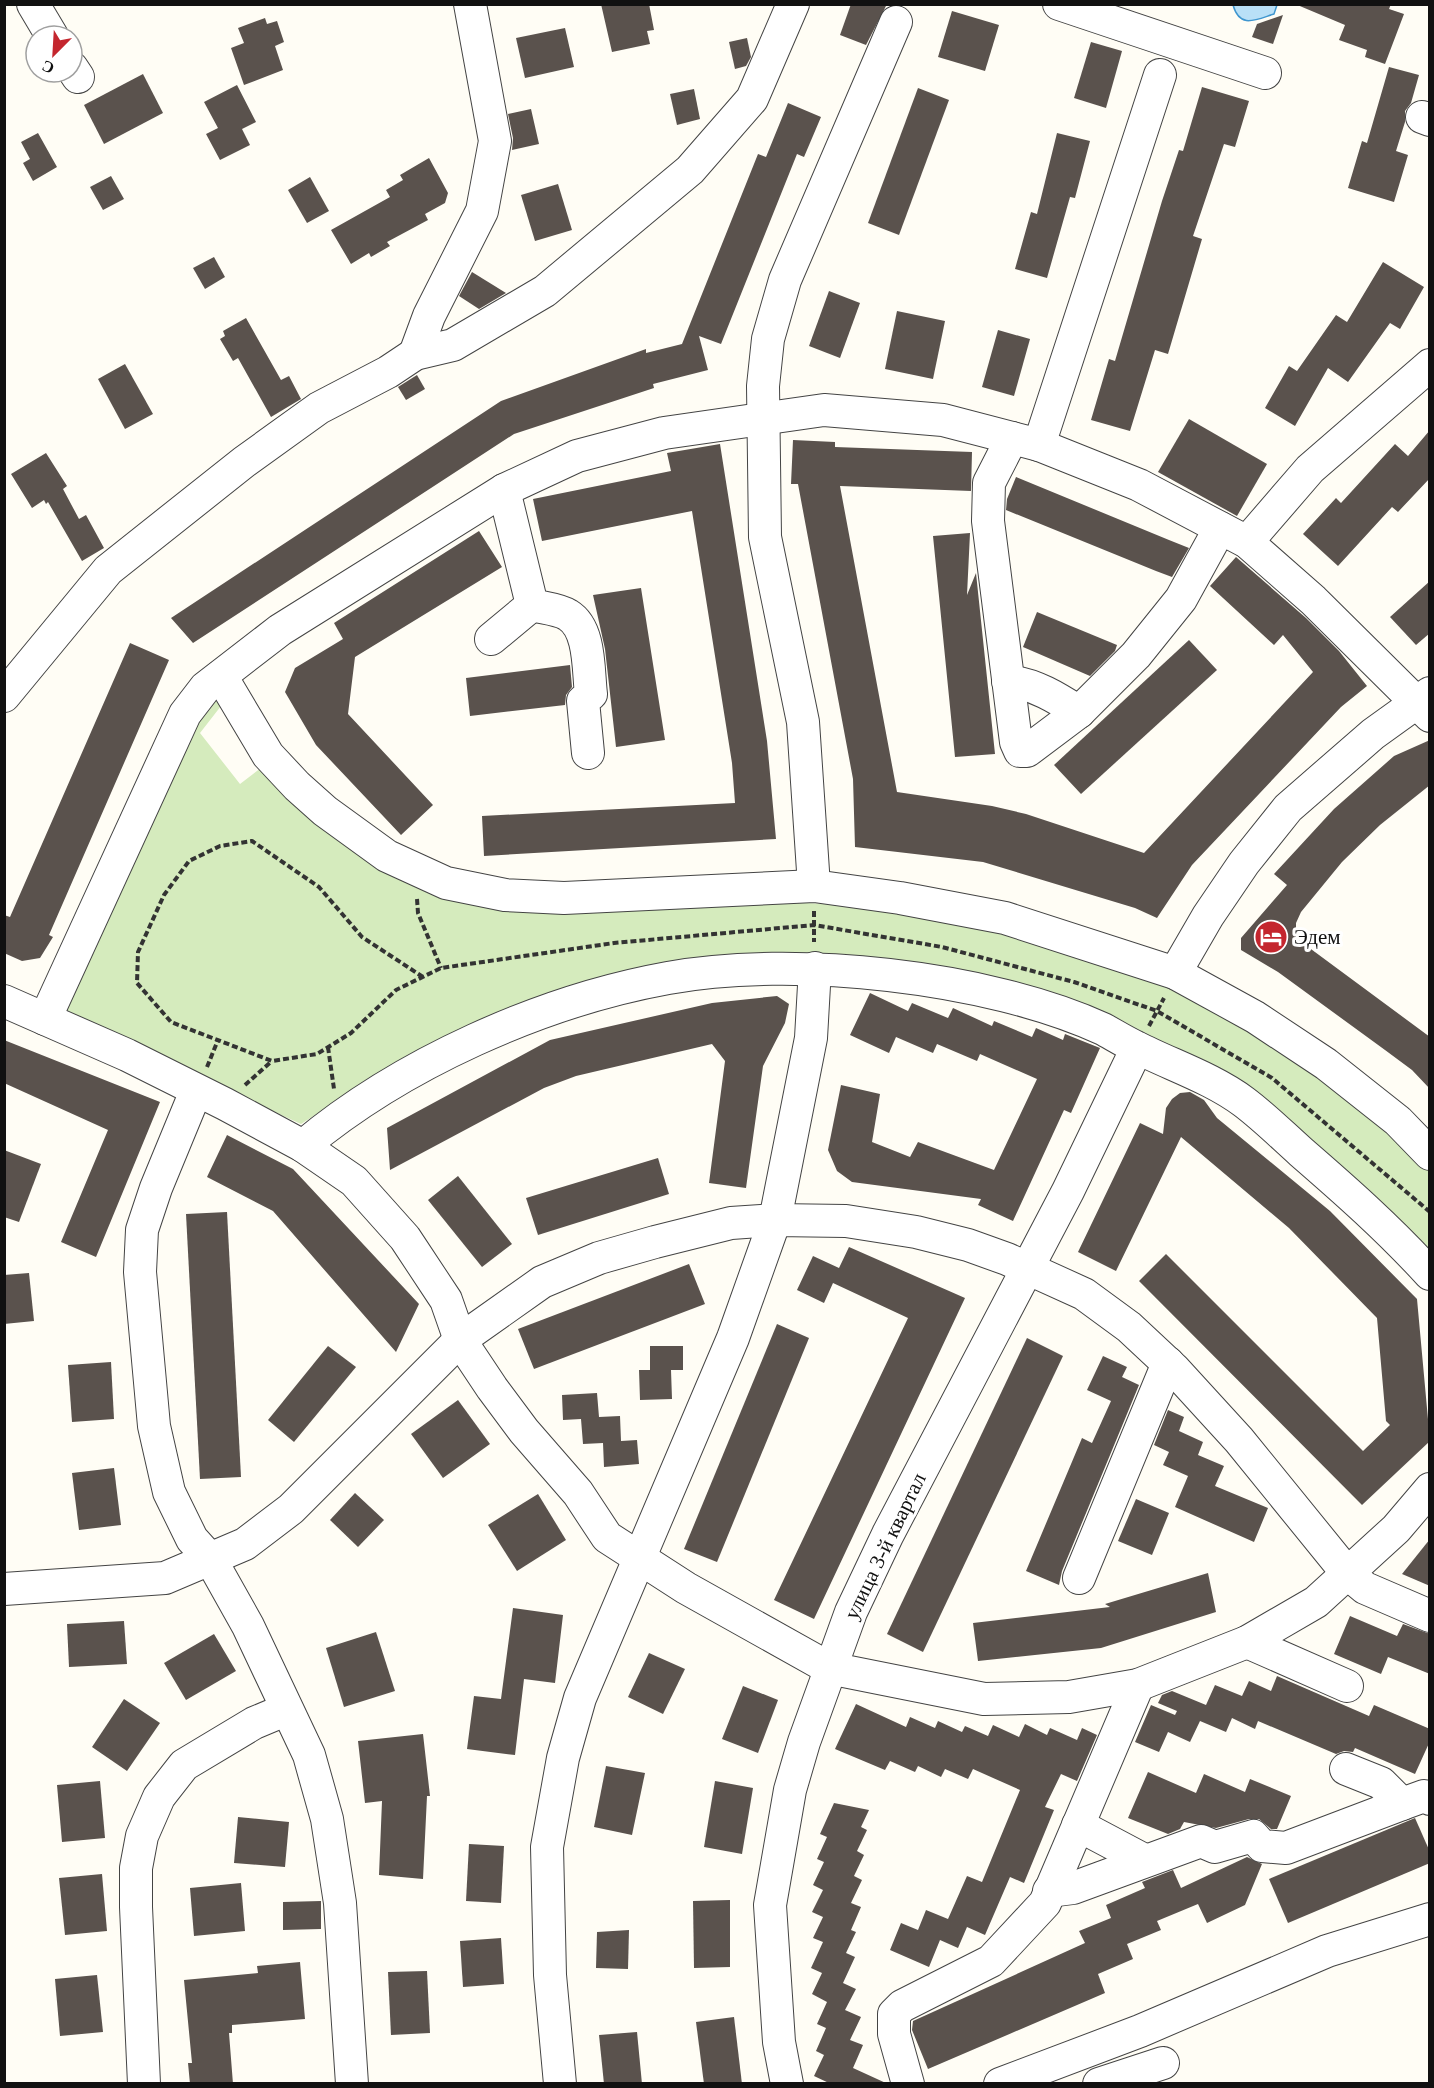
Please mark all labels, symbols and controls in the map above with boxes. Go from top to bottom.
north arrow [24,24,84,84]
text: С [39,57,57,77]
hotel icon: Эдем [1253,919,1289,955]
place label: Эдем [1294,925,1341,949]
street label: улица 3-й квартал [839,1469,931,1623]

